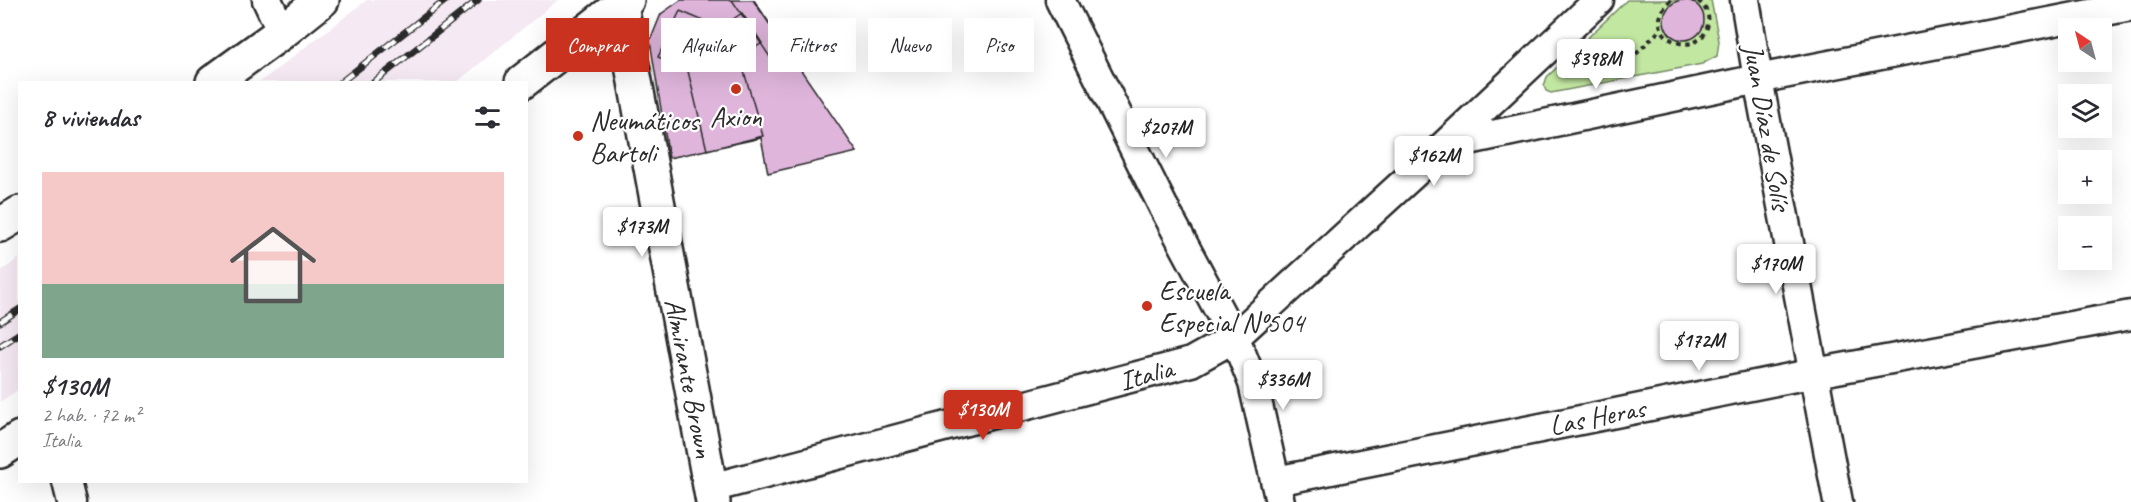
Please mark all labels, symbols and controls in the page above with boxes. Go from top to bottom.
chip: Comprar [546,18,649,72]
chip: Alquilar [661,18,756,72]
chip: Filtros [768,18,856,72]
chip: Nuevo [868,18,952,72]
chip: Piso [964,18,1034,72]
north arrow [2058,18,2112,72]
map controls [2058,18,2112,270]
pin: $398M [1554,39,1638,90]
street label: Juan Díaz de Solís [1735,39,1800,215]
text: $398M [1571,46,1621,71]
marker: Axion [729,82,743,96]
button: layers [2058,84,2112,138]
place label: Axion [710,99,762,134]
text: 8 viviendas [42,101,139,134]
icon: filters [471,101,504,134]
place label: Neumáticos Bartoli [590,103,701,170]
pin: $207M [1124,108,1208,159]
text: $207M [1141,115,1191,140]
marker: Neumáticos Bartoli [571,129,585,143]
pin: $162M [1392,136,1476,187]
text: $162M [1409,143,1460,168]
button: + [2058,150,2112,204]
pin: $173M [600,207,684,258]
icon: home [219,211,327,319]
text: $173M [617,214,667,239]
button: − [2058,216,2112,270]
pin: $170M [1734,244,1818,295]
text: $170M [1751,251,1801,276]
place label: Escuela Especial Nº504 [1159,273,1307,340]
street label: Almirante Brown [657,295,722,461]
marker: Escuela Especial Nº504 [1140,299,1154,313]
pin: $172M [1657,321,1741,372]
text: $172M [1674,328,1724,353]
street label: Italia [1115,350,1179,398]
pin: $336M [1241,360,1325,411]
text: $336M [1258,367,1309,392]
text: $130M [42,370,108,403]
pin: $130M [941,390,1025,441]
street label: Las Heras [1546,390,1650,443]
text: $130M [958,397,1008,422]
text: 2 hab. · 72 m² [42,403,140,428]
text: Italia [42,428,81,453]

